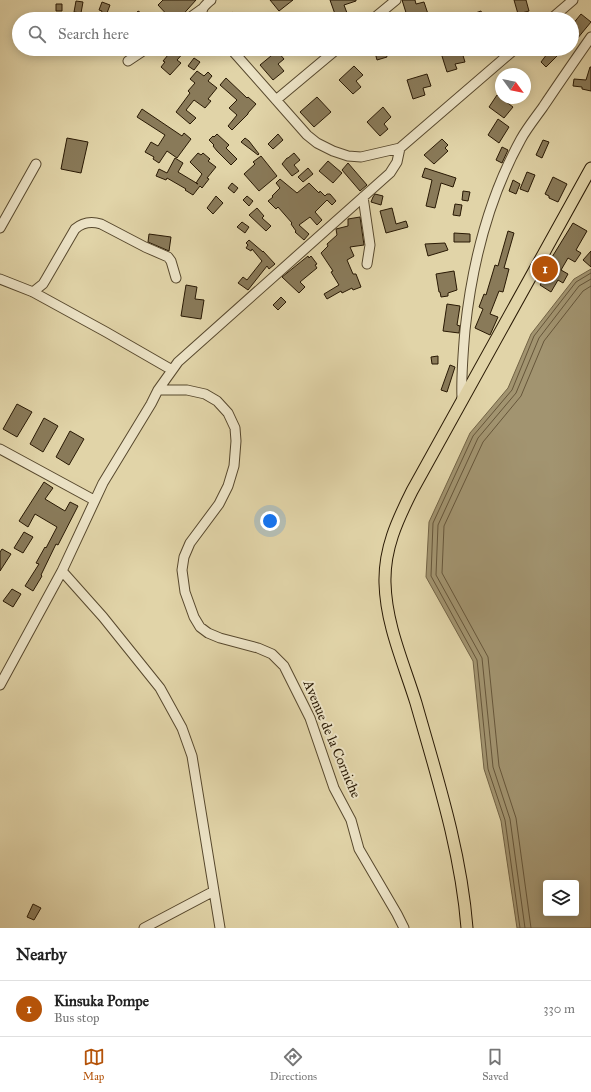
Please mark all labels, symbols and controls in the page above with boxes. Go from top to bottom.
search box [12,12,579,56]
icon: search [26,23,48,45]
text: Search here [58,25,129,43]
north arrow [495,68,531,104]
pin: 1 [532,254,558,284]
your location [260,511,280,531]
street label: Avenue de la Corniche [299,677,365,801]
map controls [543,880,579,916]
button: layers [543,880,579,916]
text: Nearby [16,944,67,965]
text: Kinsuka Pompe [54,992,149,1010]
text: 1 [26,1001,32,1017]
text: 330 m [543,1001,575,1017]
text: Bus stop [54,1010,100,1026]
tab: Map [83,1046,105,1083]
tab: Directions [270,1046,317,1083]
tab: Saved [482,1046,508,1083]

